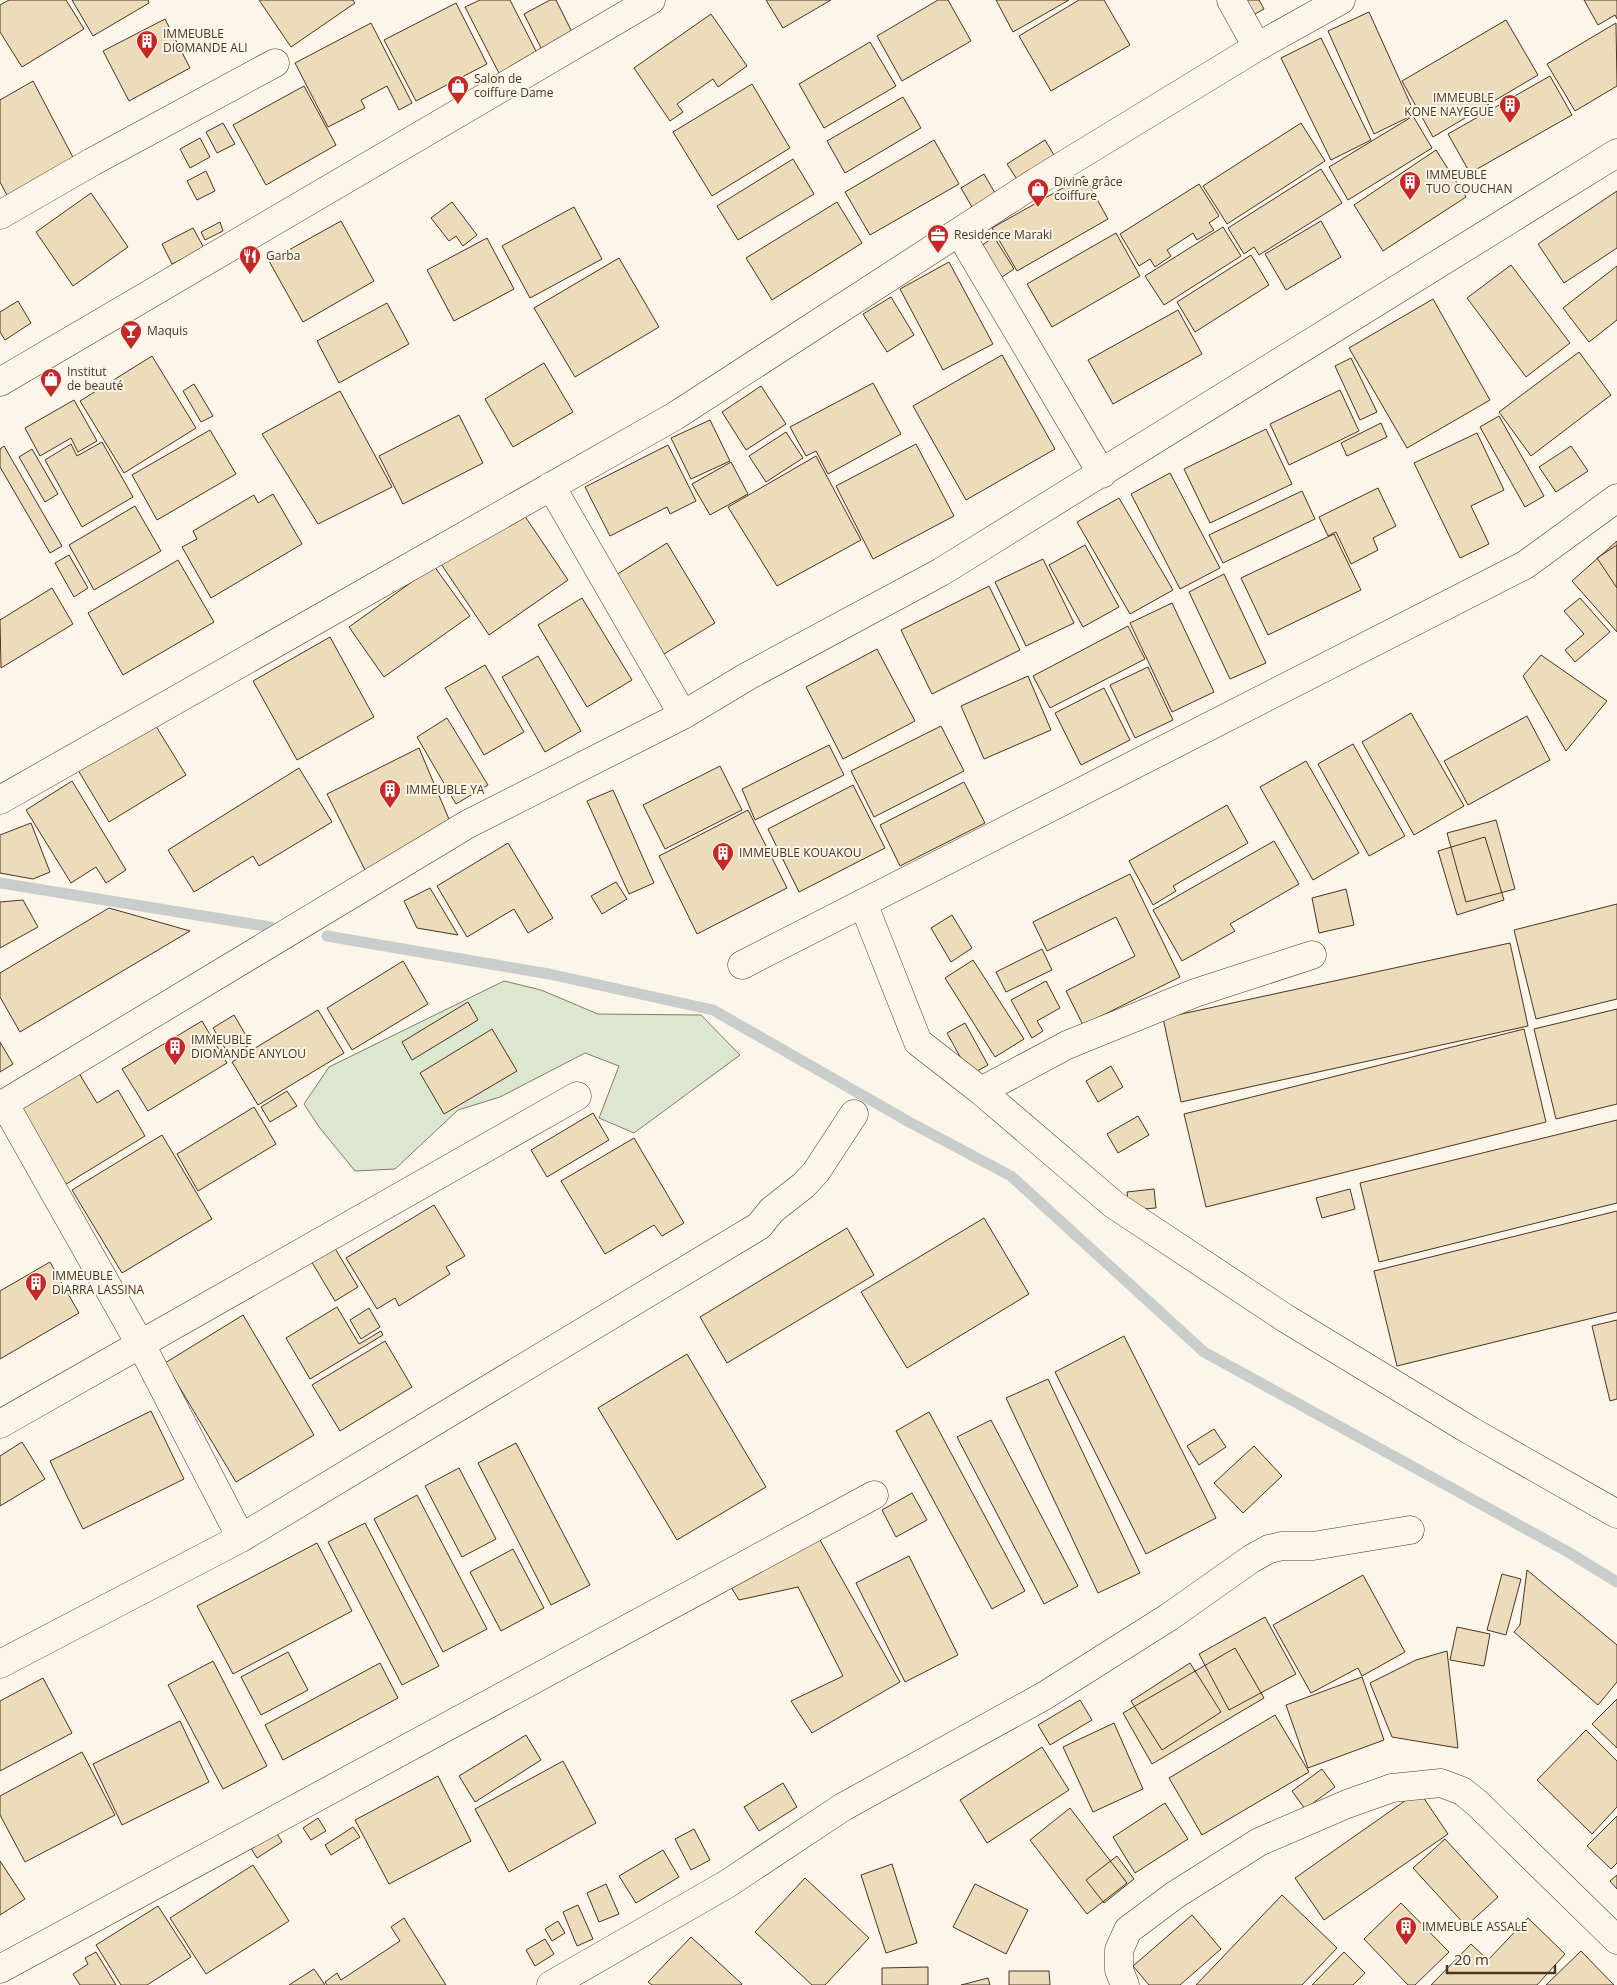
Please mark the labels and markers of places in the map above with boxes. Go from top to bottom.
place label: IMMEUBLE DIOMANDE ALI [163,25,248,56]
building icon: IMMEUBLE DIOMANDE ALI [135,29,159,60]
place label: Salon de coiffure Dame [474,70,554,101]
shop icon: Salon de coiffure Dame [446,74,470,105]
place label: IMMEUBLE KONE NAYEGUE [1404,89,1494,120]
building icon: IMMEUBLE KONE NAYEGUE [1498,93,1522,124]
place label: IMMEUBLE TUO COUCHAN [1426,166,1512,197]
building icon: IMMEUBLE TUO COUCHAN [1398,170,1422,201]
place label: Divine grâce coiffure [1054,173,1123,204]
shop icon: Divine grâce coiffure [1026,177,1050,208]
office icon: Residence Maraki [926,223,950,254]
place label: Residence Maraki [954,226,1052,243]
restaurant icon: Garba [238,244,262,275]
place label: Garba [266,247,300,264]
bar icon: Maquis [119,319,143,350]
place label: Maquis [147,322,188,339]
place label: Institut de beauté [67,363,124,394]
shop icon: Institut de beauté [39,367,63,398]
building icon: IMMEUBLE YA [378,778,402,809]
place label: IMMEUBLE YA [406,781,485,798]
building icon: IMMEUBLE KOUAKOU [711,841,735,872]
place label: IMMEUBLE KOUAKOU [739,844,862,861]
place label: IMMEUBLE DIOMANDE ANYLOU [191,1031,306,1062]
building icon: IMMEUBLE DIOMANDE ANYLOU [163,1035,187,1066]
place label: IMMEUBLE DIARRA LASSINA [52,1267,145,1298]
building icon: IMMEUBLE DIARRA LASSINA [24,1271,48,1302]
building icon: IMMEUBLE ASSALE [1394,1915,1418,1946]
place label: IMMEUBLE ASSALE [1422,1918,1527,1935]

